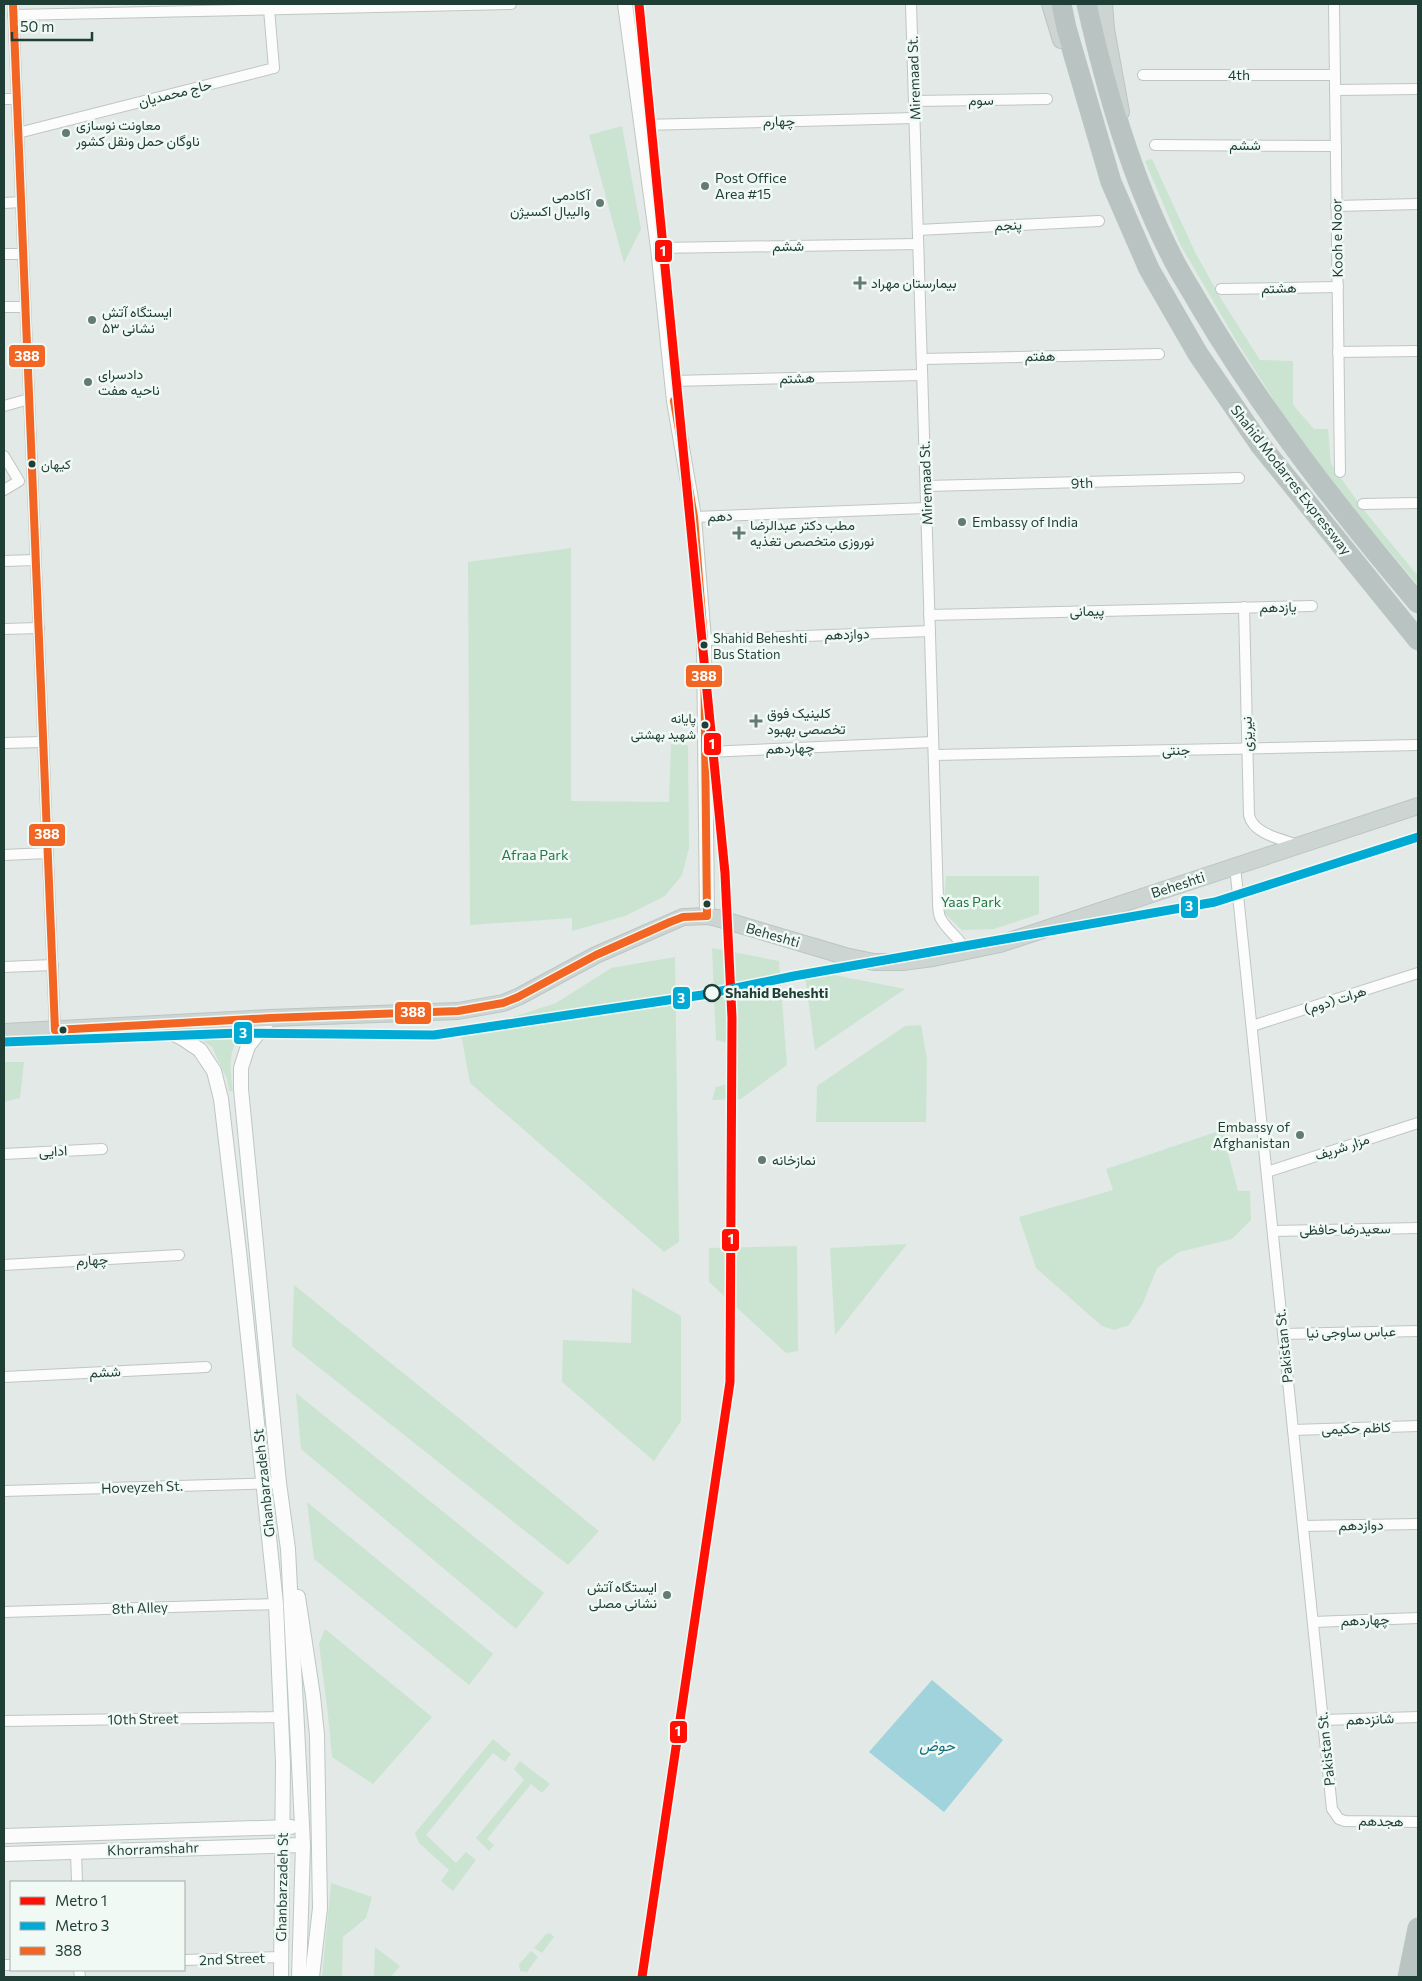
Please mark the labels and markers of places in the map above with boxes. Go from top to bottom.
place label: معاونت نوسازی ناوگان حمل ونقل کشور [75,116,200,150]
marker: معاونت نوسازی ناوگان حمل ونقل کشور [60,127,72,139]
place label: Post Office Area #15 [715,169,787,202]
marker: Post Office Area #15 [699,180,711,192]
place label: آکادمی والیبال اکسیژن [510,186,592,221]
marker: آکادمی والیبال اکسیژن [594,197,606,209]
place label: بیمارستان مهراد [871,274,957,292]
marker: بیمارستان مهراد [853,276,867,290]
place label: ایستگاه آتش نشانی ۵۳ [102,303,172,337]
marker: ایستگاه آتش نشانی ۵۳ [86,314,98,326]
place label: دادسرای ناحیه هفت [98,365,160,398]
marker: دادسرای ناحیه هفت [82,376,94,388]
place label: کیهان [41,456,71,473]
marker: کیهان [27,459,37,469]
place label: Embassy of India [972,513,1078,530]
place label: مطب دکتر عبدالرضا نوروزی متخصص تغذیه [750,516,874,550]
marker: Embassy of India [956,516,968,528]
marker: مطب دکتر عبدالرضا نوروزی متخصص تغذیه [732,526,746,540]
place label: Shahid Beheshti Bus Station [713,630,807,662]
marker: Shahid Beheshti Bus Station [699,640,709,650]
place label: کلینیک فوق تخصصی بهبود [767,704,846,738]
place label: پایانه شهید بهشتی [631,710,696,743]
marker: کلینیک فوق تخصصی بهبود [749,714,763,728]
marker: پایانه شهید بهشتی [700,720,710,730]
unlabelled marker [702,899,712,909]
marker: Shahid Beheshti [703,984,721,1002]
place label: Shahid Beheshti [725,984,828,1001]
unlabelled marker [58,1025,68,1035]
place label: Embassy of Afghanistan [1213,1118,1290,1151]
marker: Embassy of Afghanistan [1294,1129,1306,1141]
place label: نمازخانه [772,1151,816,1169]
marker: نمازخانه [756,1154,768,1166]
place label: ایستگاه آتش نشانی مصلی [587,1578,657,1612]
marker: ایستگاه آتش نشانی مصلی [661,1589,673,1601]

